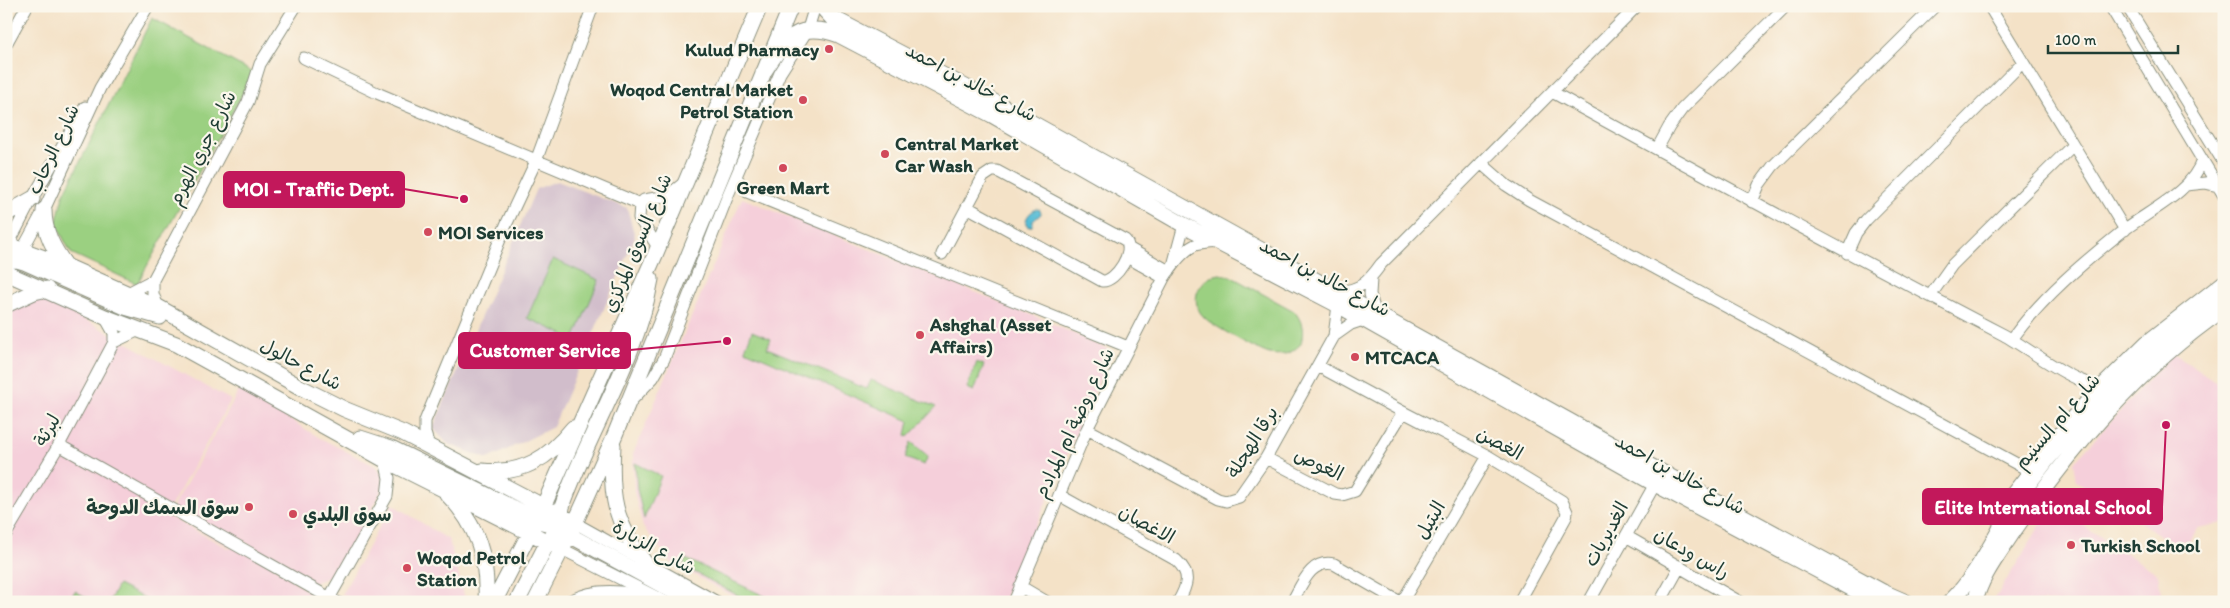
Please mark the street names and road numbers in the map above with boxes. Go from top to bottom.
street label: شارع خالد بن احمد [901,38,1040,128]
street label: شارع جري الهرم [163,87,243,211]
street label: شارع الرحاب [22,100,86,199]
street label: شارع السوق المركزي [597,170,679,317]
street label: شارع خالد بن احمد [1255,233,1394,323]
street label: شارع حالول [256,333,346,397]
street label: شارع روضة ام المرادم [1029,344,1122,503]
street label: شارع ام السنيم [2009,368,2107,476]
street label: برقا الهجلة [1221,402,1283,482]
street label: لبرثة [29,410,65,450]
street label: الغصن [1473,421,1527,465]
street label: شارع خالد بن احمد [1610,429,1749,521]
street label: الغوص [1290,442,1347,487]
street label: البتيل [1410,497,1450,543]
street label: الغديريات [1579,497,1633,571]
street label: الاغصان [1115,499,1179,549]
street label: شارع الزبارة [608,515,699,581]
street label: راس ودعان [1650,522,1734,585]

